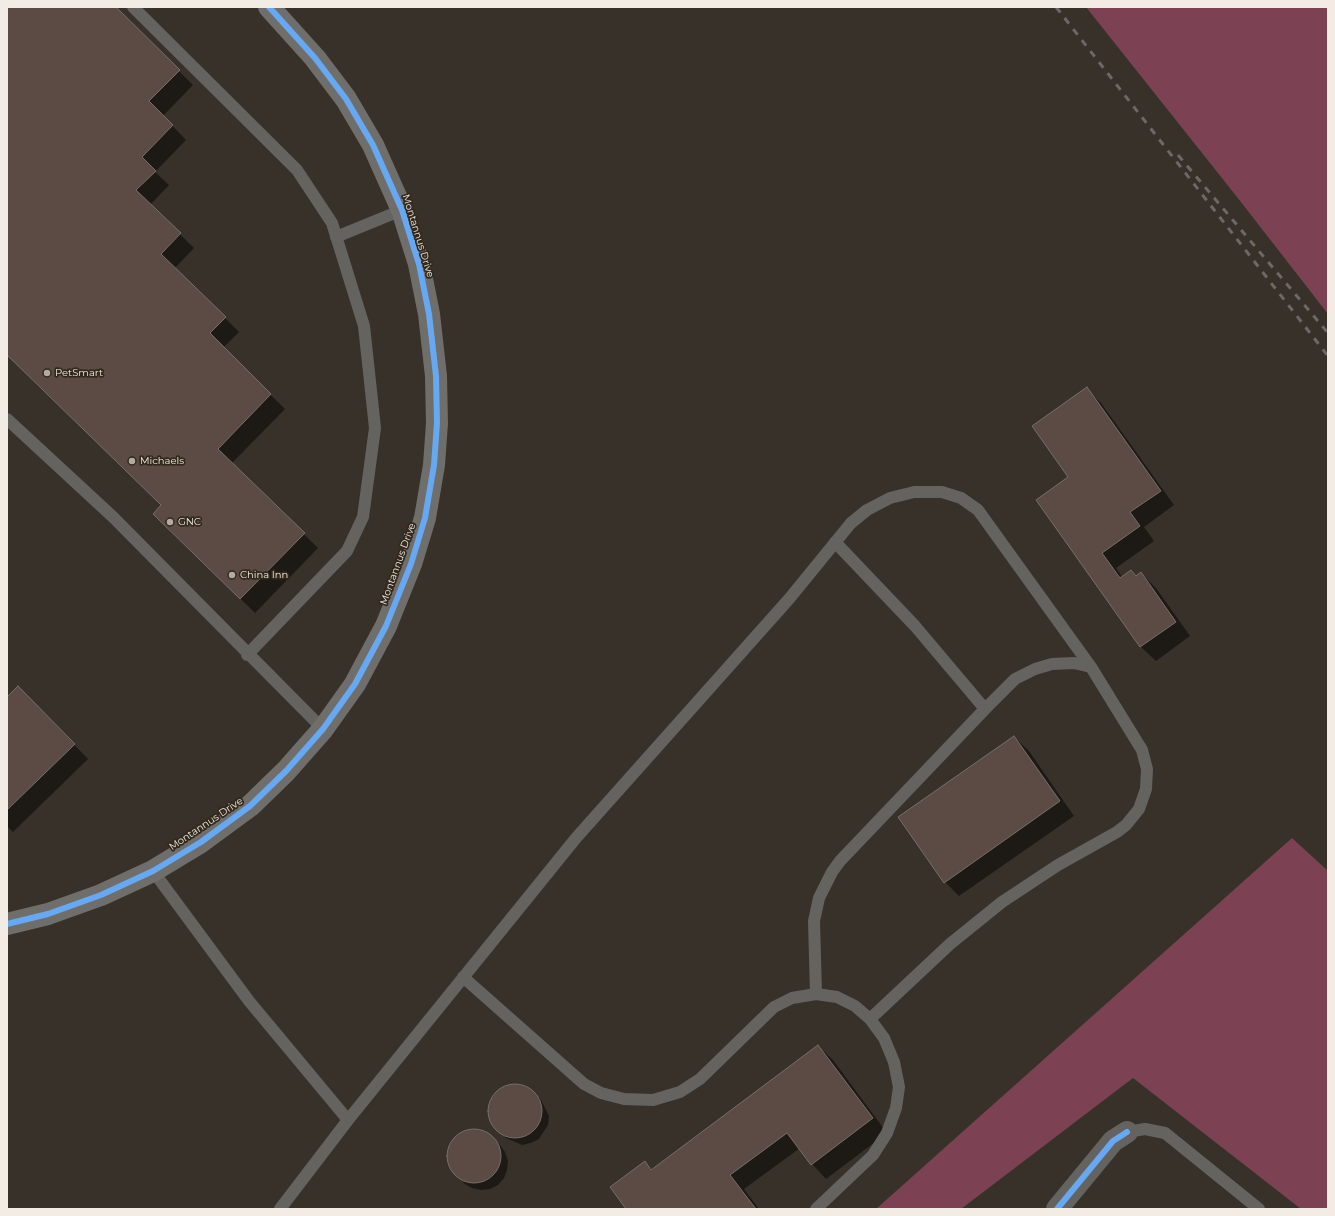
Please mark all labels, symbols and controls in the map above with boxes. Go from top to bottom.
street label: Montannus Drive [400,193,436,279]
place label: PetSmart [55,367,103,379]
marker: PetSmart [42,368,52,378]
place label: Michaels [140,455,184,467]
marker: Michaels [127,456,137,466]
place label: GNC [178,516,201,528]
marker: GNC [165,517,175,527]
street label: Montannus Drive [378,521,418,607]
place label: China Inn [240,569,288,581]
marker: China Inn [227,570,237,580]
street label: Montannus Drive [167,795,245,853]

